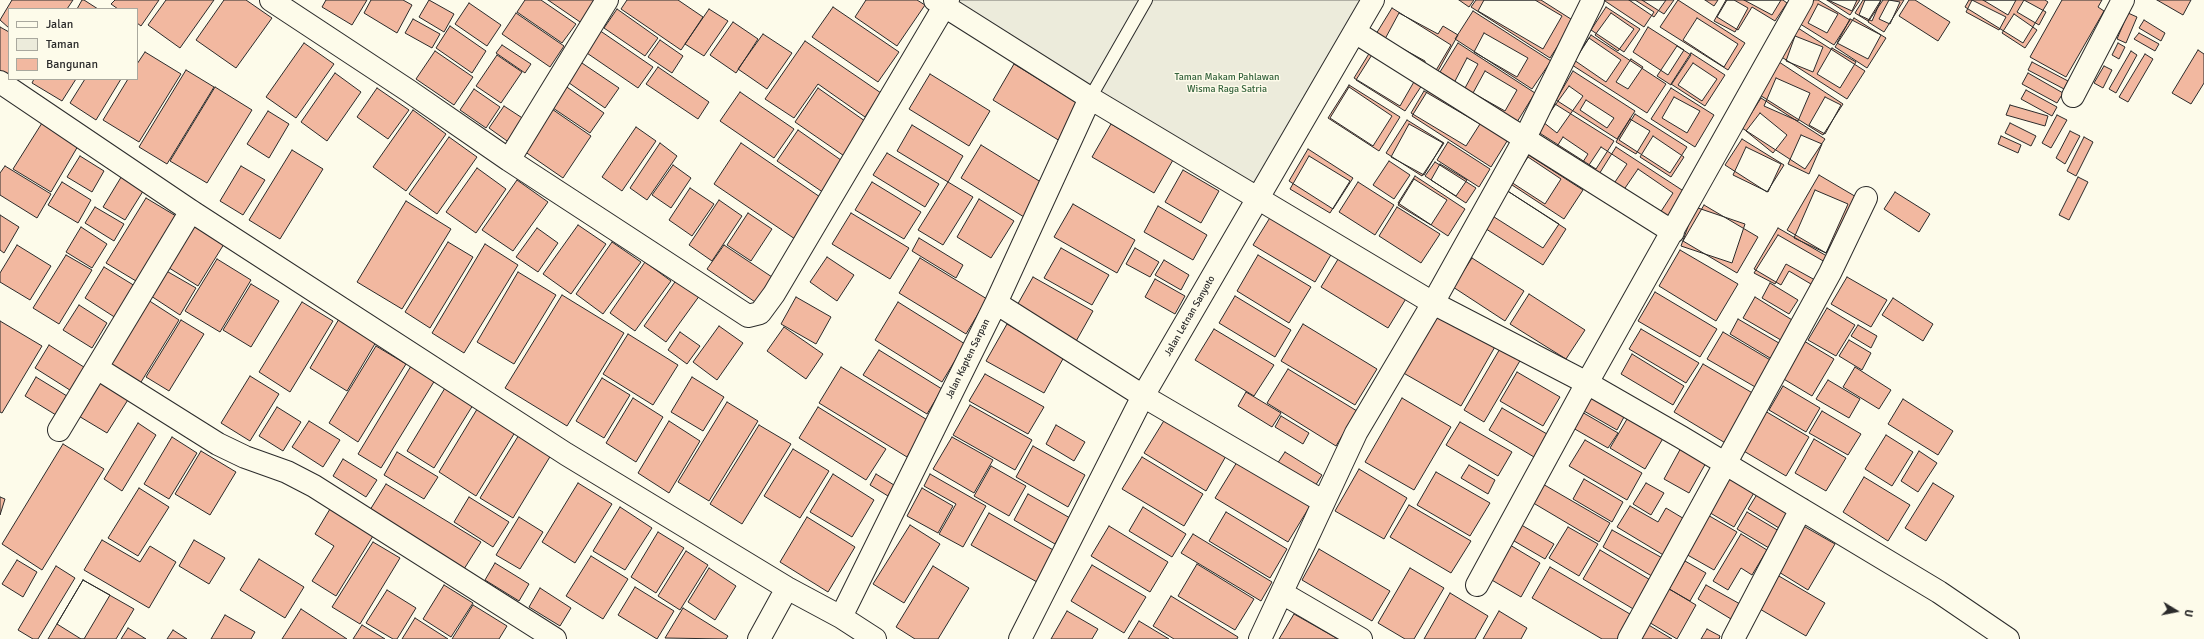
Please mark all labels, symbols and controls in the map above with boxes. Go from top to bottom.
legend [8,8,138,80]
text: Jalan [46,17,73,32]
text: Taman [46,37,79,52]
text: Bangunan [46,57,98,72]
park label: Taman Makam Pahlawan Wisma Raga Satria [1175,71,1279,94]
street label: Jalan Letnan Sanyoto [1162,274,1218,358]
street label: Jalan Kapten Sarpan [943,317,993,401]
north arrow [2156,591,2196,631]
text: U [2181,608,2195,618]

